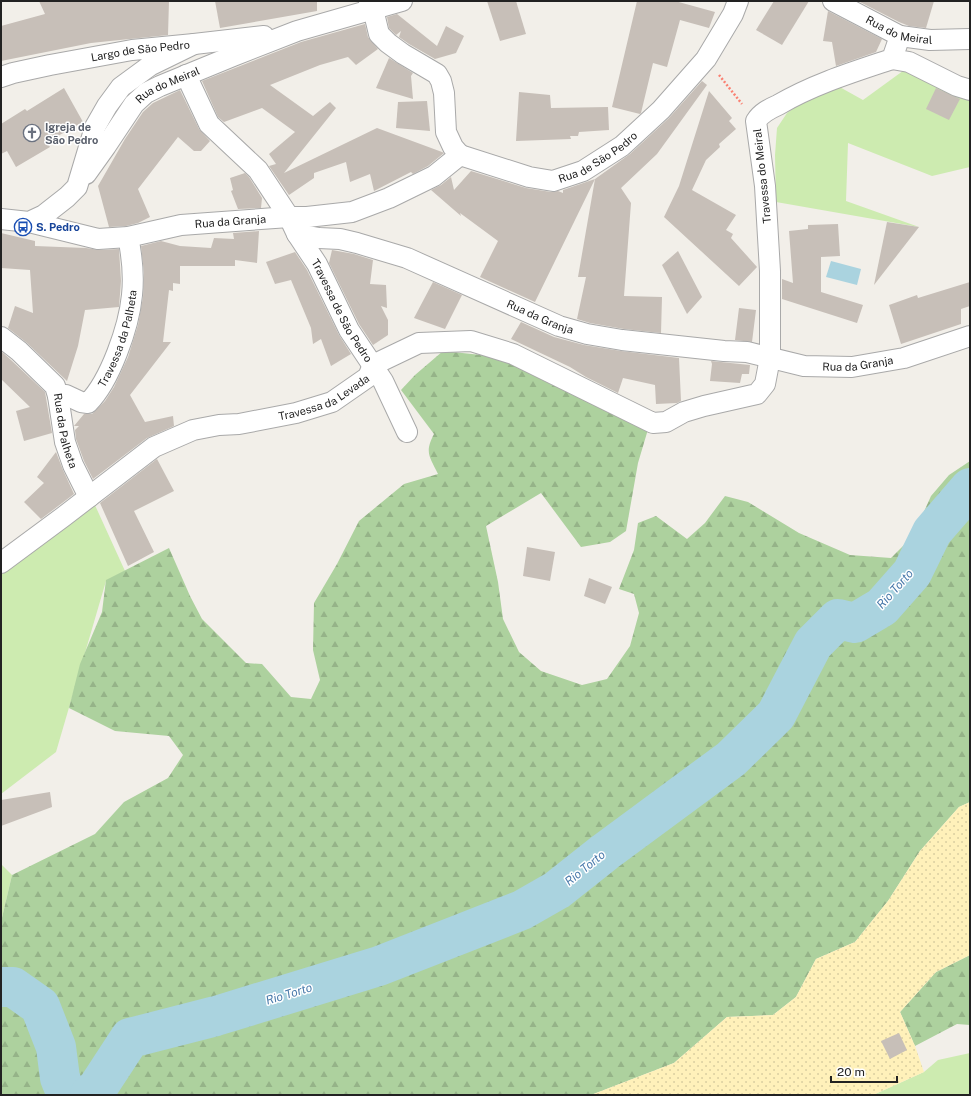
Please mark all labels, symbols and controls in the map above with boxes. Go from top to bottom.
street label: Rua do Meiral [864,13,932,46]
street label: Largo de São Pedro [90,38,190,63]
street label: Rua do Meiral [133,64,201,106]
place label: Igreja de São Pedro [45,121,98,146]
church icon: Igreja de São Pedro [22,123,42,143]
street label: Travessa do Meiral [751,128,773,224]
street label: Rua de São Pedro [557,129,640,185]
street label: Rua da Granja [194,213,266,230]
bus stop icon: S. Pedro [13,217,33,237]
place label: S. Pedro [36,221,80,233]
street label: Travessa de São Pedro [309,257,375,364]
street label: Travessa da Palheta [96,289,138,389]
street label: Rua da Granja [505,297,575,336]
street label: Rua da Granja [822,354,894,373]
street label: Travessa da Levada [277,372,372,422]
street label: Rua da Palheta [52,392,80,470]
water label: Rio Torto [874,566,917,611]
water label: Rio Torto [562,847,608,888]
water label: Rio Torto [264,980,314,1008]
scale bar [831,1058,897,1084]
text: 20 m [837,1065,865,1079]

